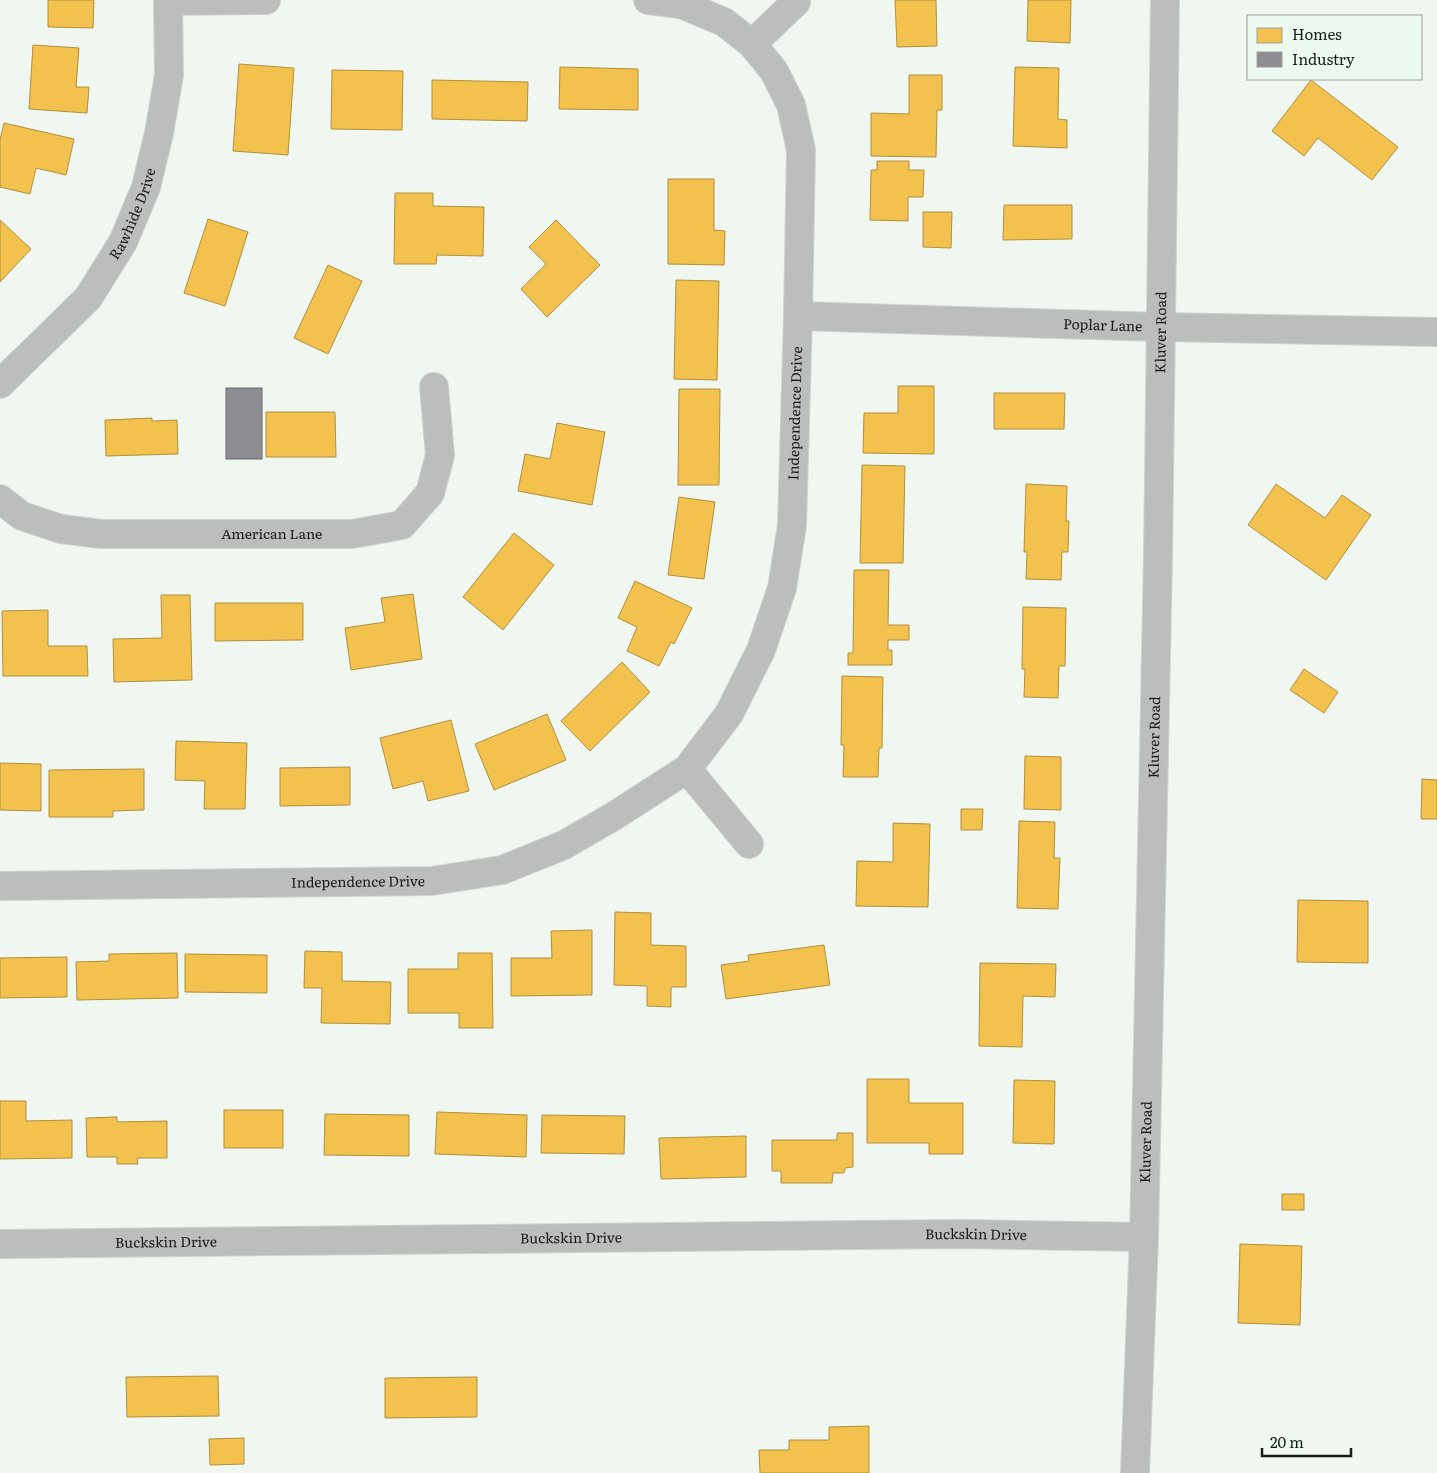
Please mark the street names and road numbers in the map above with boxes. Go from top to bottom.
street label: Rawhide Drive [104,166,159,263]
street label: Kluver Road [1149,291,1170,373]
street label: Poplar Lane [1063,313,1143,335]
street label: Independence Drive [782,346,806,481]
street label: American Lane [221,523,322,543]
street label: Kluver Road [1142,696,1164,778]
street label: Independence Drive [291,870,425,892]
street label: Kluver Road [1134,1101,1156,1183]
street label: Buckskin Drive [925,1223,1027,1244]
street label: Buckskin Drive [520,1226,622,1248]
street label: Buckskin Drive [115,1231,217,1252]

